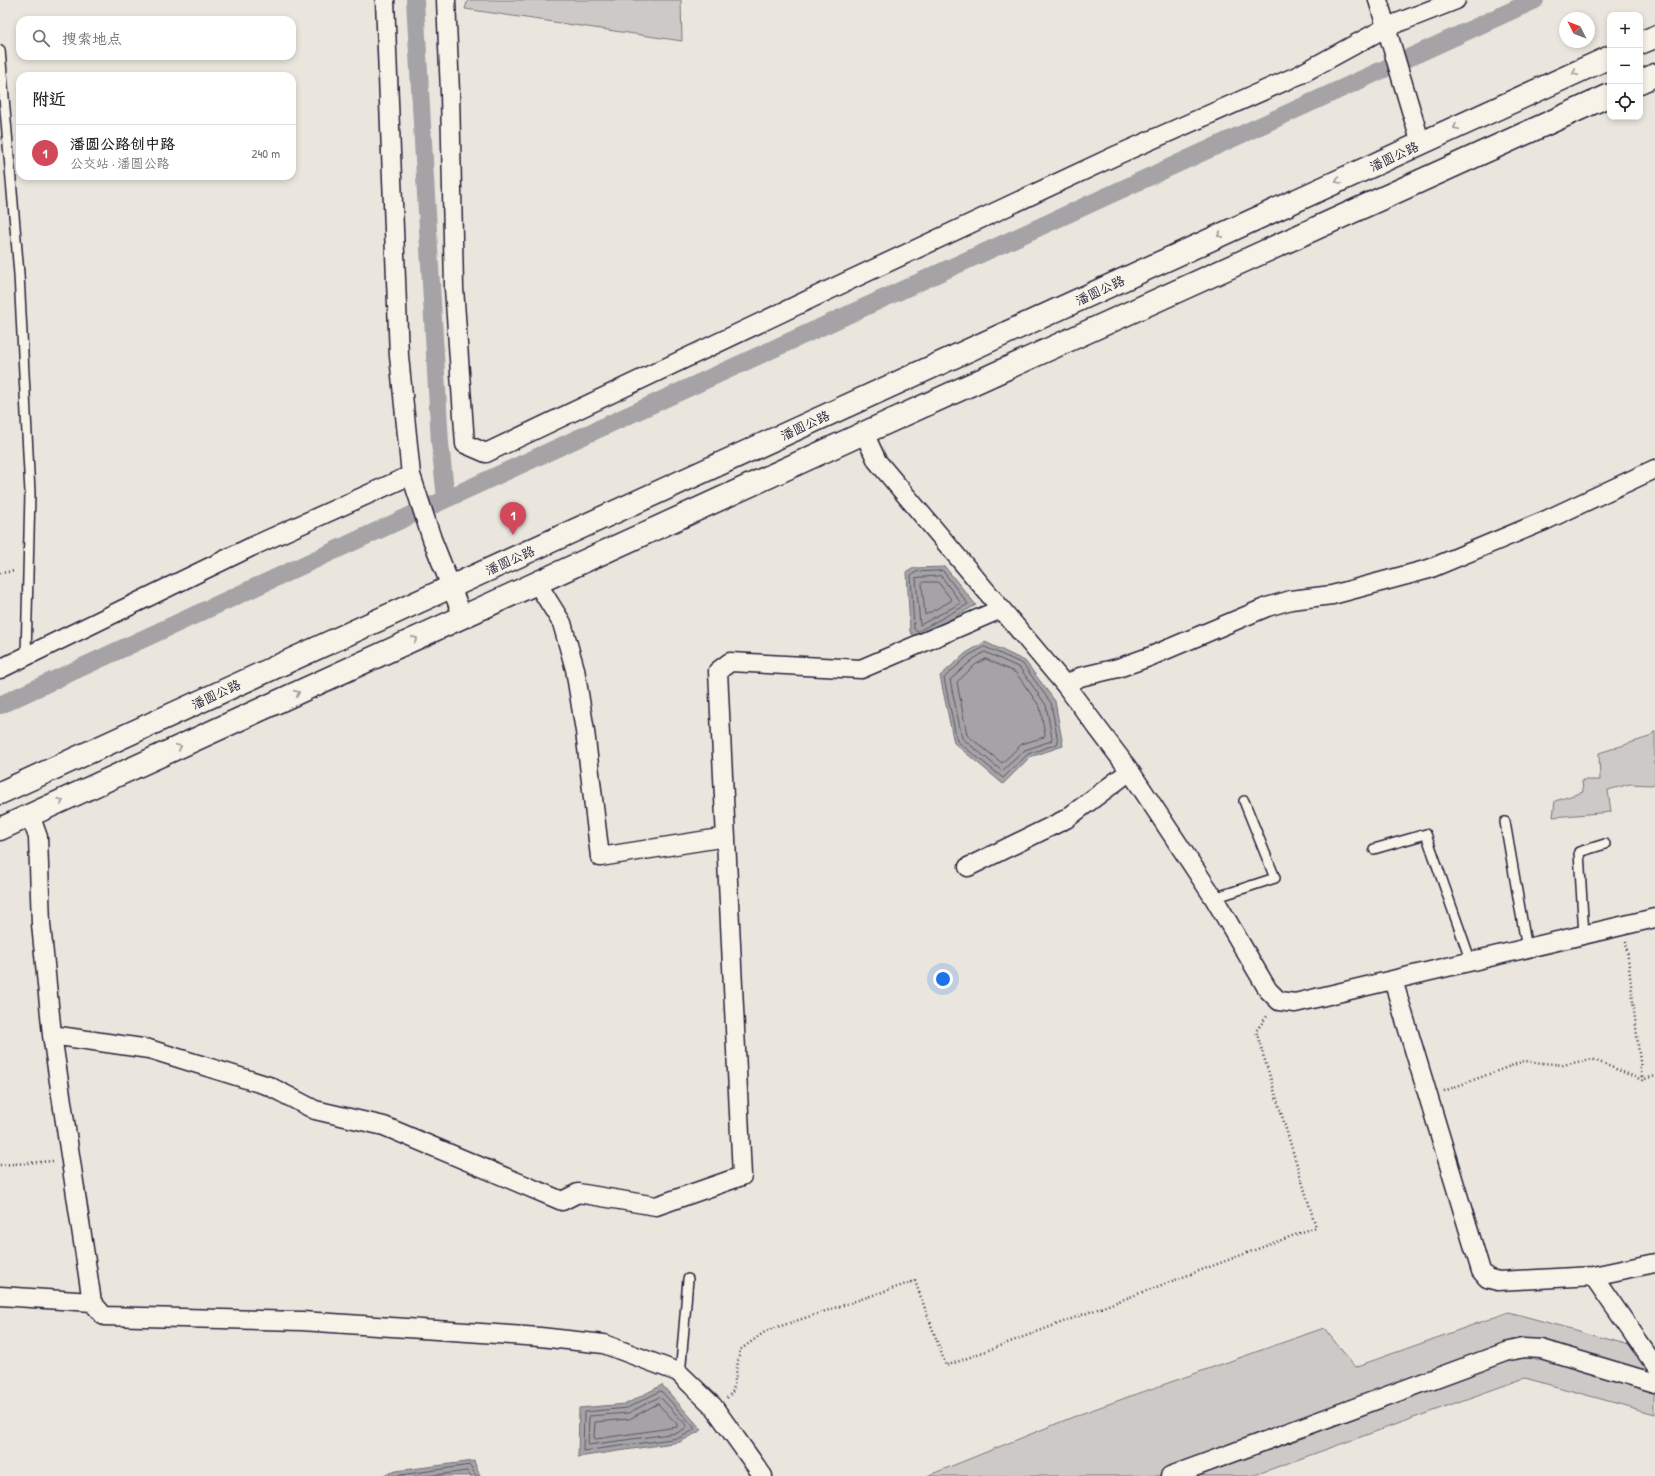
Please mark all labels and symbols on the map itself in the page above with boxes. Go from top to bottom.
north arrow [1559,12,1595,48]
one-way arrow [1571,68,1579,76]
one-way arrow [1453,122,1461,130]
street label: 潘圆公路 [1367,137,1421,175]
one-way arrow [1335,176,1342,184]
one-way arrow [1216,230,1224,238]
street label: 潘圆公路 [1073,271,1127,309]
street label: 潘圆公路 [778,406,832,444]
pin: 1 [500,502,526,535]
street label: 潘圆公路 [483,541,537,579]
one-way arrow [412,635,419,643]
street label: 潘圆公路 [189,675,243,713]
one-way arrow [293,690,301,698]
one-way arrow [175,744,182,752]
one-way arrow [57,798,64,806]
your location [933,969,953,989]

